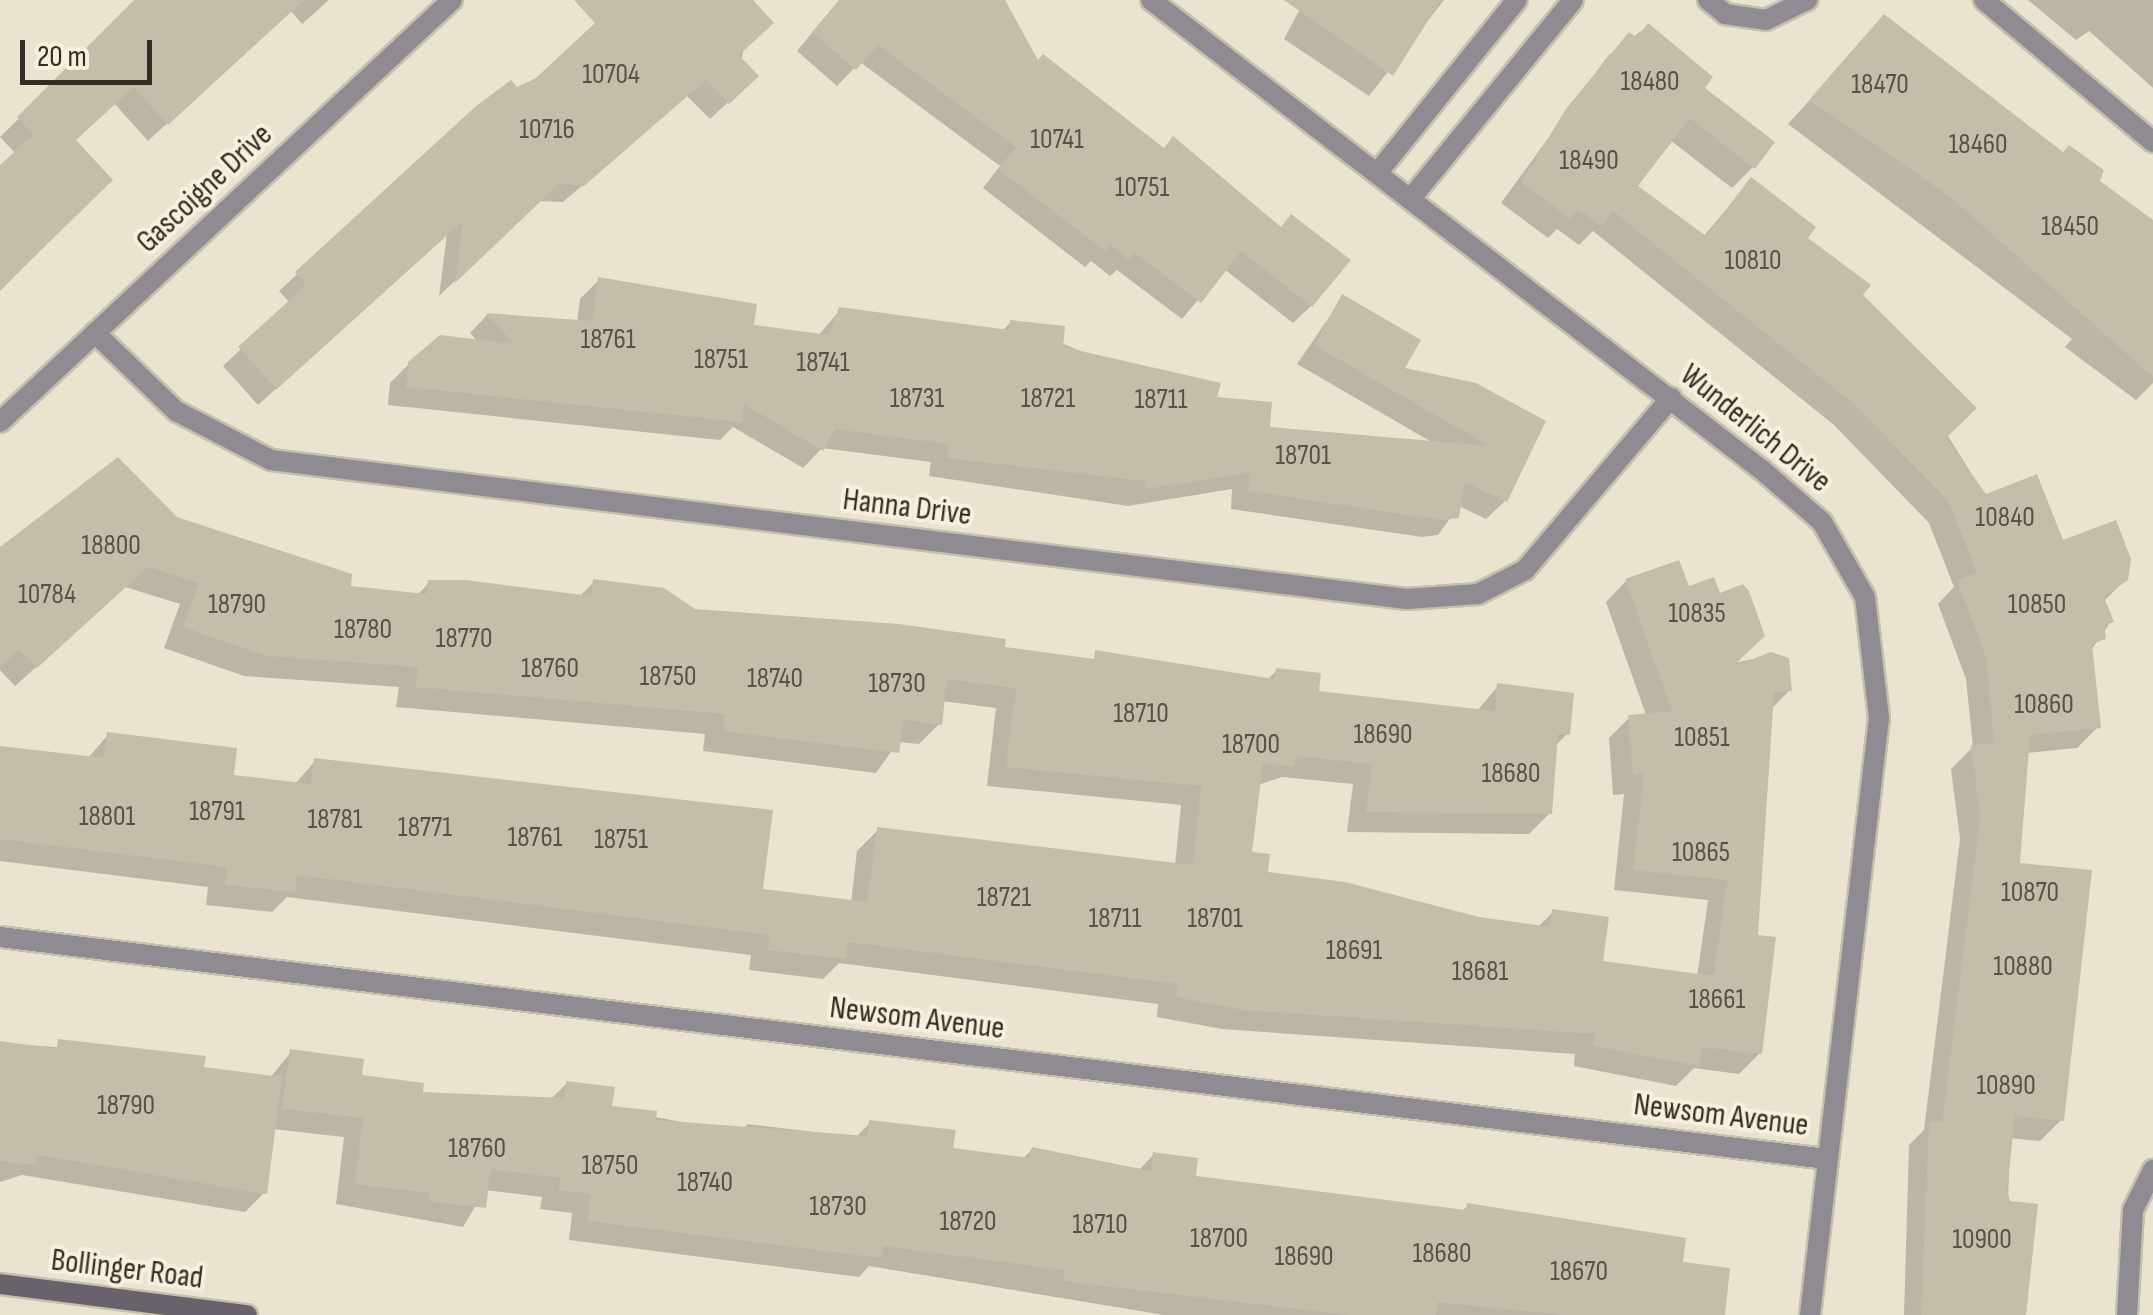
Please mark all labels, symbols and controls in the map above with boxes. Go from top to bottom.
scale bar [25,20,158,82]
text: 20 m [37,39,87,75]
house number: 10704 [582,58,640,92]
house number: 18480 [1620,65,1680,99]
house number: 18470 [1851,68,1909,102]
house number: 10716 [519,113,575,147]
street label: Gascoigne Drive [129,116,281,262]
house number: 10741 [1030,123,1084,157]
house number: 18460 [1948,128,2008,162]
house number: 18490 [1559,144,1619,178]
house number: 10751 [1115,171,1169,205]
house number: 18450 [2041,210,2099,244]
house number: 10810 [1725,244,1781,278]
house number: 18761 [580,323,636,357]
house number: 18751 [694,343,748,377]
house number: 18741 [796,346,850,380]
street label: Wunderlich Drive [1672,357,1838,501]
house number: 18731 [890,382,944,416]
house number: 18721 [1021,382,1075,416]
house number: 18711 [1135,383,1187,417]
house number: 18701 [1275,439,1331,473]
street label: Hanna Drive [841,481,973,535]
house number: 10840 [1975,501,2035,535]
house number: 18800 [81,529,141,563]
house number: 10784 [18,578,76,612]
house number: 18790 [208,588,266,622]
house number: 10850 [2008,588,2066,622]
house number: 10835 [1668,597,1726,631]
house number: 18780 [334,613,392,647]
house number: 18770 [436,622,492,656]
house number: 18760 [521,652,579,686]
house number: 18750 [640,660,696,694]
house number: 18740 [747,662,803,696]
house number: 18730 [868,667,926,701]
house number: 10860 [2014,688,2074,722]
house number: 18710 [1113,697,1169,731]
house number: 18690 [1353,718,1413,752]
house number: 10851 [1674,721,1730,755]
house number: 18700 [1222,728,1280,762]
house number: 18680 [1481,757,1541,791]
house number: 18791 [189,795,245,829]
house number: 18801 [79,800,135,834]
house number: 18781 [307,803,363,837]
house number: 18771 [398,811,452,845]
house number: 18761 [507,821,563,855]
house number: 18751 [594,823,648,857]
house number: 10865 [1672,836,1730,870]
house number: 10870 [2001,876,2059,910]
house number: 18721 [977,881,1031,915]
house number: 18711 [1089,902,1141,936]
house number: 18701 [1187,902,1243,936]
house number: 18691 [1326,934,1382,968]
house number: 10880 [1993,950,2053,984]
house number: 18681 [1452,955,1508,989]
house number: 18661 [1689,983,1745,1017]
street label: Newsom Avenue [827,989,1007,1049]
house number: 10890 [1976,1069,2036,1103]
street label: Newsom Avenue [1631,1086,1811,1146]
house number: 18790 [97,1089,155,1123]
house number: 18760 [448,1132,506,1166]
house number: 18750 [582,1149,638,1183]
house number: 18740 [677,1166,733,1200]
house number: 18730 [809,1190,867,1224]
house number: 18720 [939,1205,997,1239]
house number: 18710 [1072,1208,1128,1242]
house number: 18700 [1190,1222,1248,1256]
house number: 10900 [1952,1223,2012,1257]
house number: 18680 [1412,1237,1472,1271]
house number: 18690 [1274,1240,1334,1274]
street label: Bollinger Road [49,1242,205,1298]
house number: 18670 [1550,1255,1608,1289]

